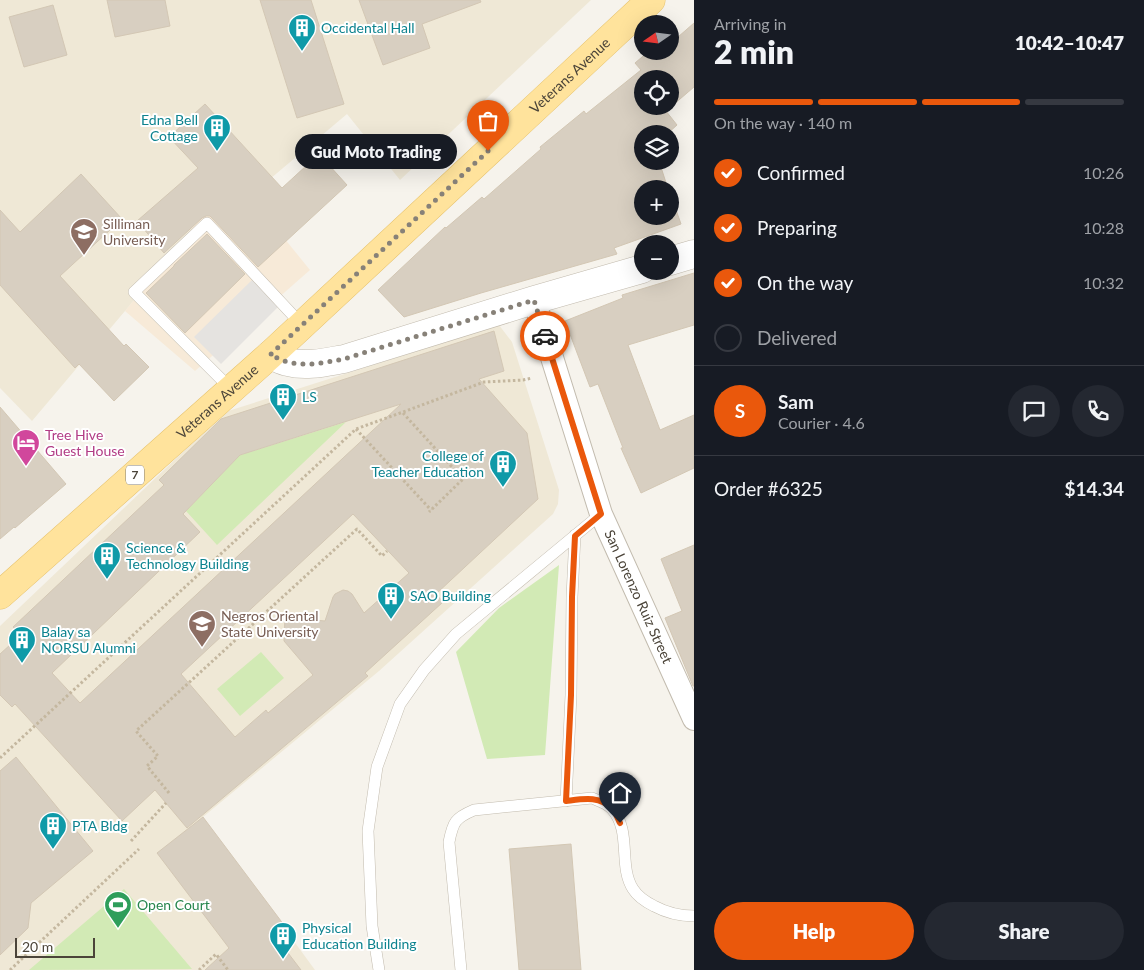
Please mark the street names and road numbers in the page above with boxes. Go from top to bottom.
street label: Veterans Avenue [526,34,613,117]
street label: Veterans Avenue [173,361,261,442]
road number: 7 [126,466,144,484]
street label: San Lorenzo Ruiz Street [601,527,677,666]

